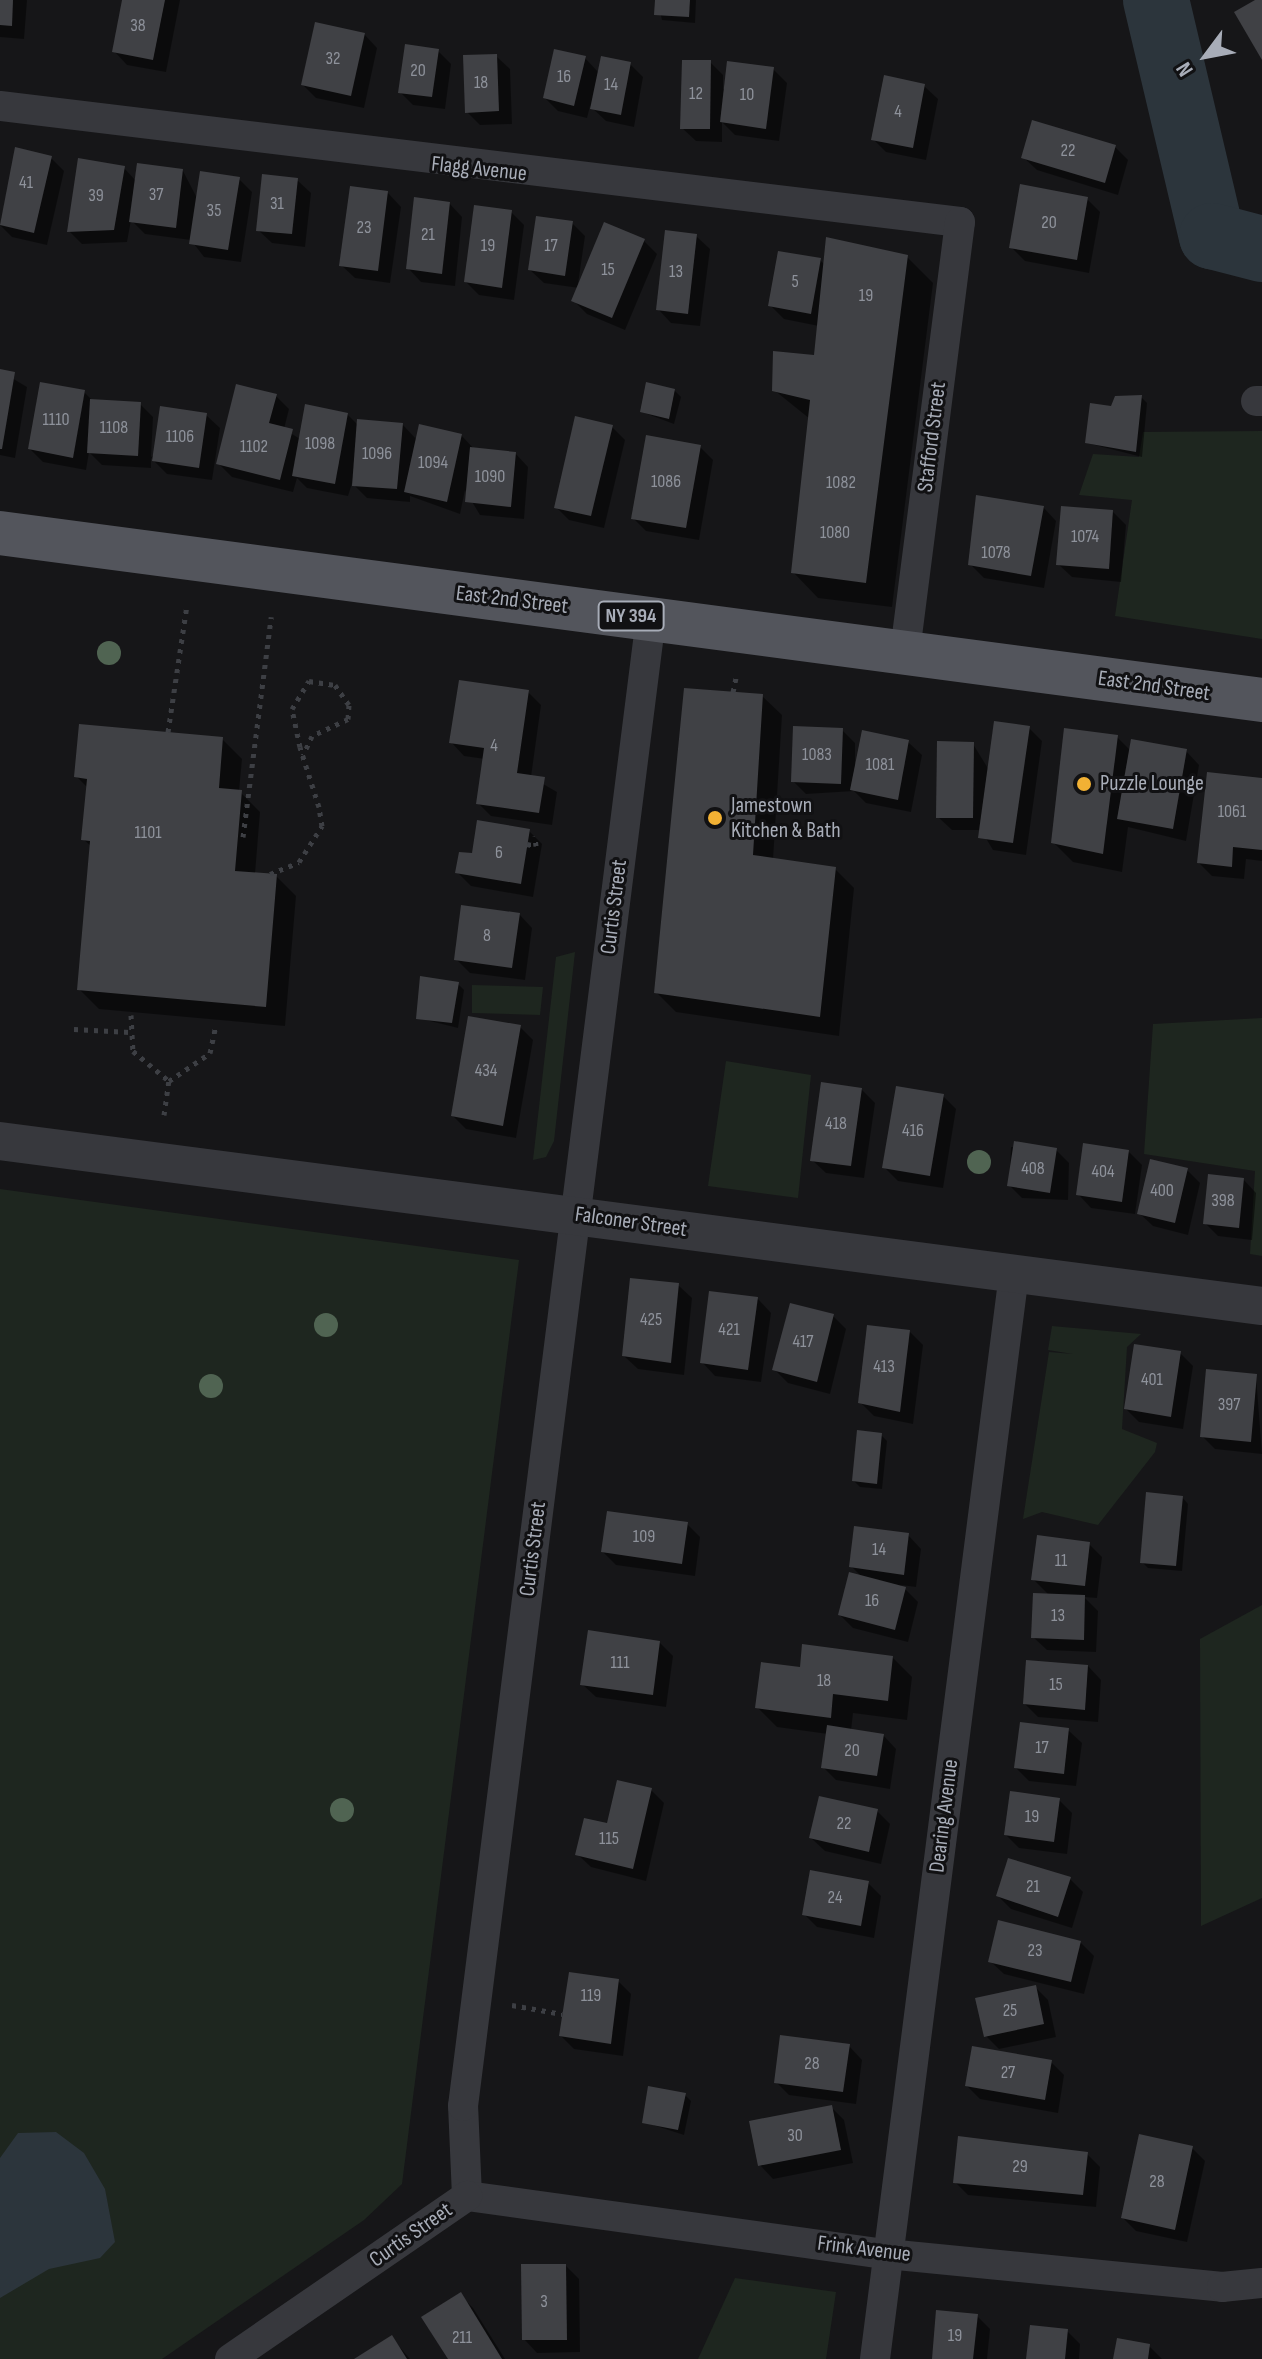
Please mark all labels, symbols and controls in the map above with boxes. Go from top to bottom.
house number: 38 [130,15,146,37]
north arrow [1166,16,1246,96]
house number: 32 [326,48,340,70]
text: N [1171,57,1200,81]
house number: 20 [410,60,426,82]
house number: 16 [557,66,571,88]
house number: 18 [474,72,488,94]
house number: 14 [604,74,618,96]
house number: 12 [689,83,703,105]
house number: 10 [740,84,754,106]
house number: 4 [894,101,902,123]
house number: 22 [1061,140,1075,162]
street label: Flagg Avenue [430,151,528,187]
house number: 41 [19,172,33,194]
house number: 37 [149,184,163,206]
house number: 39 [88,185,104,207]
house number: 31 [270,193,284,215]
house number: 35 [207,200,221,222]
house number: 20 [1041,212,1057,234]
house number: 23 [357,217,371,239]
house number: 21 [421,224,435,246]
house number: 19 [481,235,495,257]
house number: 17 [544,235,558,257]
house number: 15 [601,259,615,281]
house number: 13 [669,261,683,283]
house number: 5 [791,271,799,293]
house number: 19 [859,285,873,307]
street label: Stafford Street [912,380,952,494]
house number: 1110 [43,409,69,431]
house number: 1108 [100,417,128,439]
house number: 1106 [166,426,194,448]
house number: 1098 [305,433,335,455]
house number: 1102 [240,436,268,458]
house number: 1096 [362,443,392,465]
house number: 1094 [418,452,448,474]
house number: 1090 [475,466,505,488]
house number: 1086 [651,471,681,493]
house number: 1082 [826,472,856,494]
house number: 1080 [820,522,850,544]
house number: 1074 [1071,526,1099,548]
house number: 1078 [981,542,1011,564]
street label: East 2nd Street [454,580,570,620]
road number: NY 394 [597,600,665,632]
street label: East 2nd Street [1096,665,1212,707]
house number: 4 [490,735,498,757]
house number: 1083 [802,744,832,766]
house number: 1081 [866,754,894,776]
place label: Puzzle Lounge [1100,771,1204,797]
marker: Puzzle Lounge [1075,775,1093,793]
place label: Jamestown Kitchen & Bath [731,792,841,844]
house number: 1061 [1218,801,1246,823]
marker: Jamestown Kitchen & Bath [706,809,724,827]
house number: 1101 [135,822,161,844]
house number: 6 [495,842,503,864]
street label: Curtis Street [595,858,633,956]
house number: 8 [483,925,491,947]
house number: 434 [475,1060,497,1082]
house number: 418 [825,1113,847,1135]
house number: 416 [902,1120,924,1142]
house number: 408 [1021,1158,1045,1180]
house number: 404 [1091,1161,1115,1183]
house number: 400 [1150,1180,1174,1202]
house number: 398 [1211,1190,1235,1212]
street label: Falconer Street [573,1201,689,1243]
house number: 425 [640,1309,662,1331]
house number: 421 [718,1319,740,1341]
house number: 417 [792,1331,814,1353]
house number: 413 [873,1356,895,1378]
house number: 401 [1141,1369,1163,1391]
house number: 397 [1218,1394,1240,1416]
street label: Curtis Street [514,1500,552,1598]
house number: 109 [633,1526,655,1548]
house number: 14 [872,1539,886,1561]
house number: 11 [1055,1550,1067,1572]
house number: 16 [865,1590,879,1612]
house number: 13 [1051,1605,1065,1627]
house number: 111 [611,1652,629,1674]
house number: 18 [817,1670,831,1692]
house number: 15 [1049,1674,1063,1696]
house number: 17 [1035,1737,1049,1759]
house number: 20 [844,1740,860,1762]
street label: Dearing Avenue [924,1758,964,1874]
house number: 19 [1025,1806,1039,1828]
house number: 22 [837,1813,851,1835]
house number: 115 [599,1828,619,1850]
house number: 21 [1026,1876,1040,1898]
house number: 24 [828,1887,842,1909]
house number: 23 [1028,1940,1042,1962]
house number: 119 [581,1985,601,2007]
house number: 25 [1003,2000,1017,2022]
house number: 28 [804,2053,820,2075]
house number: 27 [1001,2062,1015,2084]
house number: 30 [787,2125,803,2147]
house number: 29 [1012,2156,1028,2178]
house number: 28 [1149,2171,1165,2193]
street label: Curtis Street [365,2197,457,2273]
street label: Frink Avenue [816,2230,912,2268]
house number: 3 [540,2291,548,2313]
house number: 19 [948,2325,962,2347]
house number: 211 [452,2327,472,2349]

